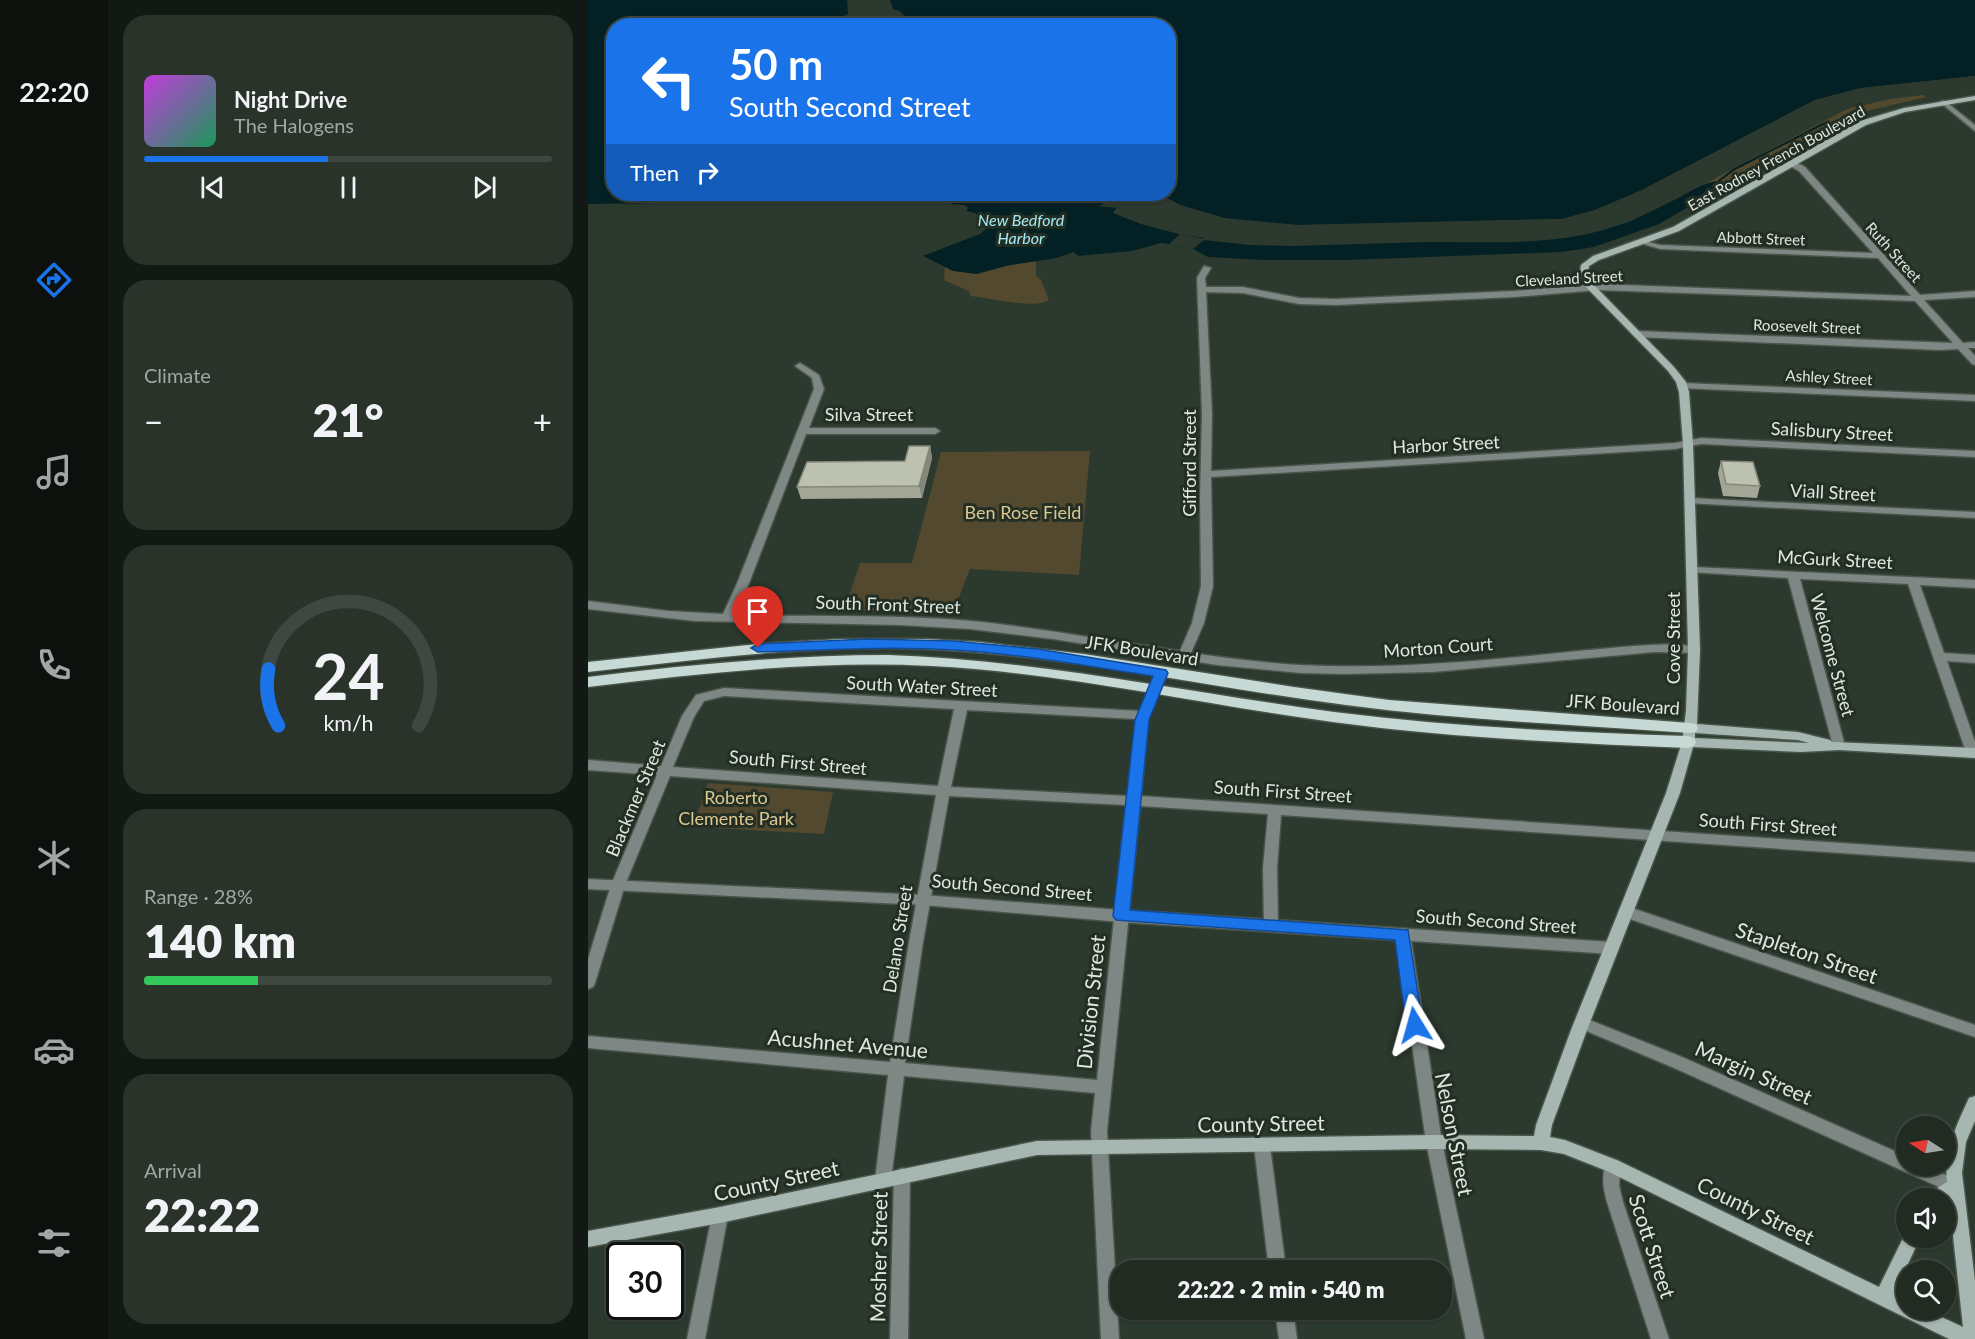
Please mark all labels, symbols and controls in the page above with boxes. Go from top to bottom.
text: 50 m [729,39,823,89]
icon: left [630,42,708,120]
text: 22:20 [19,75,89,108]
text: Night Drive [234,86,347,113]
text: South Second Street [729,90,971,123]
street label: East Rodney French Boulevard [1684,102,1868,214]
text: The Halogens [234,113,354,137]
icon: right [691,156,724,189]
text: Then [630,159,679,186]
icon: previous [196,171,229,204]
icon: pause [332,171,365,204]
icon: next [468,171,501,204]
water label: New Bedford Harbor [978,210,1065,247]
street label: Ruth Street [1862,218,1926,286]
street label: Abbott Street [1716,227,1806,249]
icon: directions [33,259,75,301]
street label: Cleveland Street [1515,266,1624,290]
street label: Roosevelt Street [1753,315,1862,337]
text: Climate [144,363,211,387]
street label: Ashley Street [1785,366,1874,388]
text: 21° [313,393,383,447]
text: − [144,401,163,441]
text: + [533,401,552,441]
street label: Silva Street [825,403,914,425]
street label: Gifford Street [1178,409,1200,517]
street label: Salisbury Street [1770,417,1894,445]
street label: Harbor Street [1392,430,1501,458]
icon: music [33,451,75,493]
street label: Viall Street [1790,479,1877,505]
park label: Ben Rose Field [965,501,1081,523]
street label: McGurk Street [1777,545,1894,573]
pin [732,586,783,648]
street label: South Front Street [815,590,961,618]
street label: Cove Street [1662,591,1684,684]
street label: Welcome Street [1806,591,1860,719]
icon: arrive [741,595,774,628]
street label: JFK Boulevard [1084,630,1200,670]
street label: Morton Court [1383,632,1494,662]
text: 24 [312,639,384,714]
icon: phone [33,644,75,686]
street label: South Water Street [846,671,999,701]
street label: JFK Boulevard [1565,689,1681,719]
text: km/h [323,711,373,737]
street label: Blackmer Street [600,736,670,860]
street label: South First Street [728,745,868,779]
street label: South First Street [1213,775,1353,807]
park label: Roberto Clemente Park [678,786,795,829]
street label: South First Street [1698,808,1838,840]
icon: climate [33,837,75,879]
street label: South Second Street [931,869,1094,905]
street label: Delano Street [878,883,916,994]
text: Range · 28% [144,884,253,908]
street label: South Second Street [1415,904,1578,938]
text: 140 km [144,914,296,968]
street label: Stapleton Street [1733,916,1882,988]
street label: Division Street [1071,933,1110,1070]
position arrow [1383,993,1447,1057]
street label: Acushnet Avenue [767,1024,929,1062]
icon: car [33,1029,75,1071]
street label: Margin Street [1692,1035,1817,1109]
street label: Nelson Street [1431,1070,1479,1198]
street label: County Street [1197,1109,1325,1137]
north arrow [1896,1116,1956,1176]
map controls [1896,1116,1956,1320]
street label: County Street [711,1154,841,1205]
text: Arrival [144,1158,202,1182]
street label: County Street [1693,1171,1819,1249]
text: 22:22 [144,1188,260,1242]
button: sound [1896,1188,1956,1248]
street label: Mosher Street [864,1191,892,1323]
street label: Scott Street [1624,1191,1682,1302]
icon: filters [33,1222,75,1264]
speed limit sign: 30 [606,1242,684,1320]
button: search [1896,1260,1956,1320]
text: 22:22 · 2 min · 540 m [1178,1276,1384,1303]

